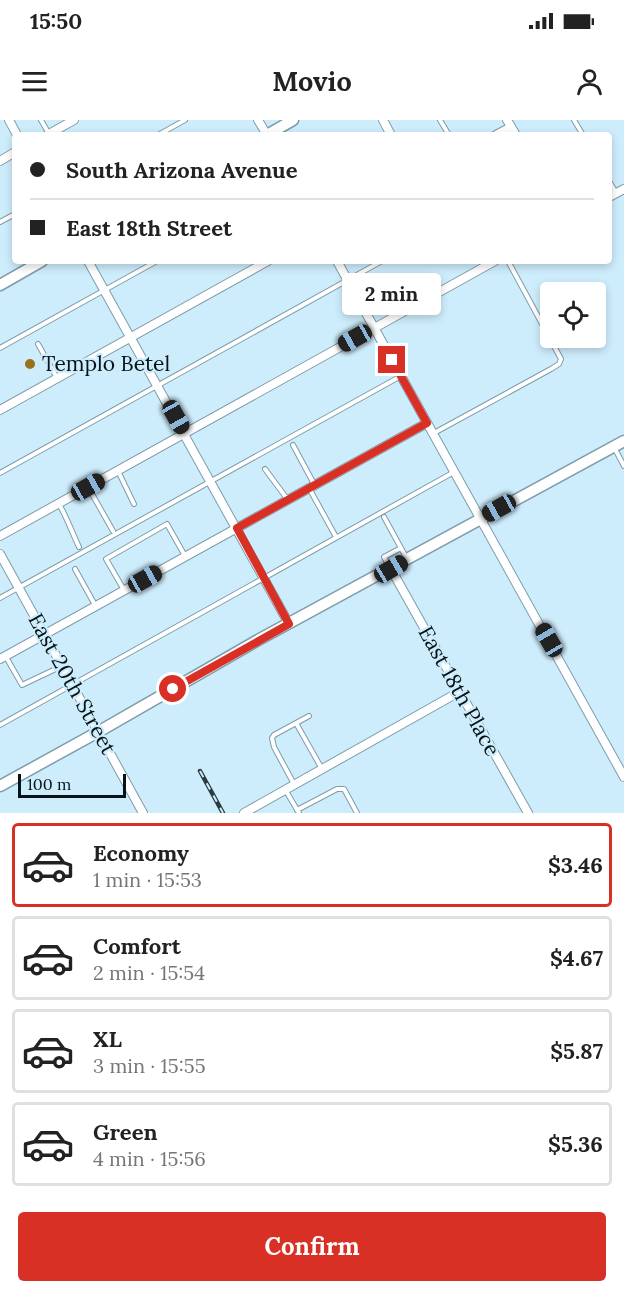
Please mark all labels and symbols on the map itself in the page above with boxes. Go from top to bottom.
callout: 2 min [342,273,442,315]
car [335,321,375,355]
route end [378,346,405,373]
place label: Templo Betel [42,350,170,377]
marker: Templo Betel [23,357,37,371]
car [159,397,193,437]
car [68,470,108,504]
car [479,491,519,525]
car [371,552,411,586]
car [125,562,165,596]
street label: East 20th Street [22,608,123,760]
car [532,620,566,660]
street label: East 18th Place [413,621,506,761]
route start [159,675,186,702]
scale bar [18,771,126,798]

